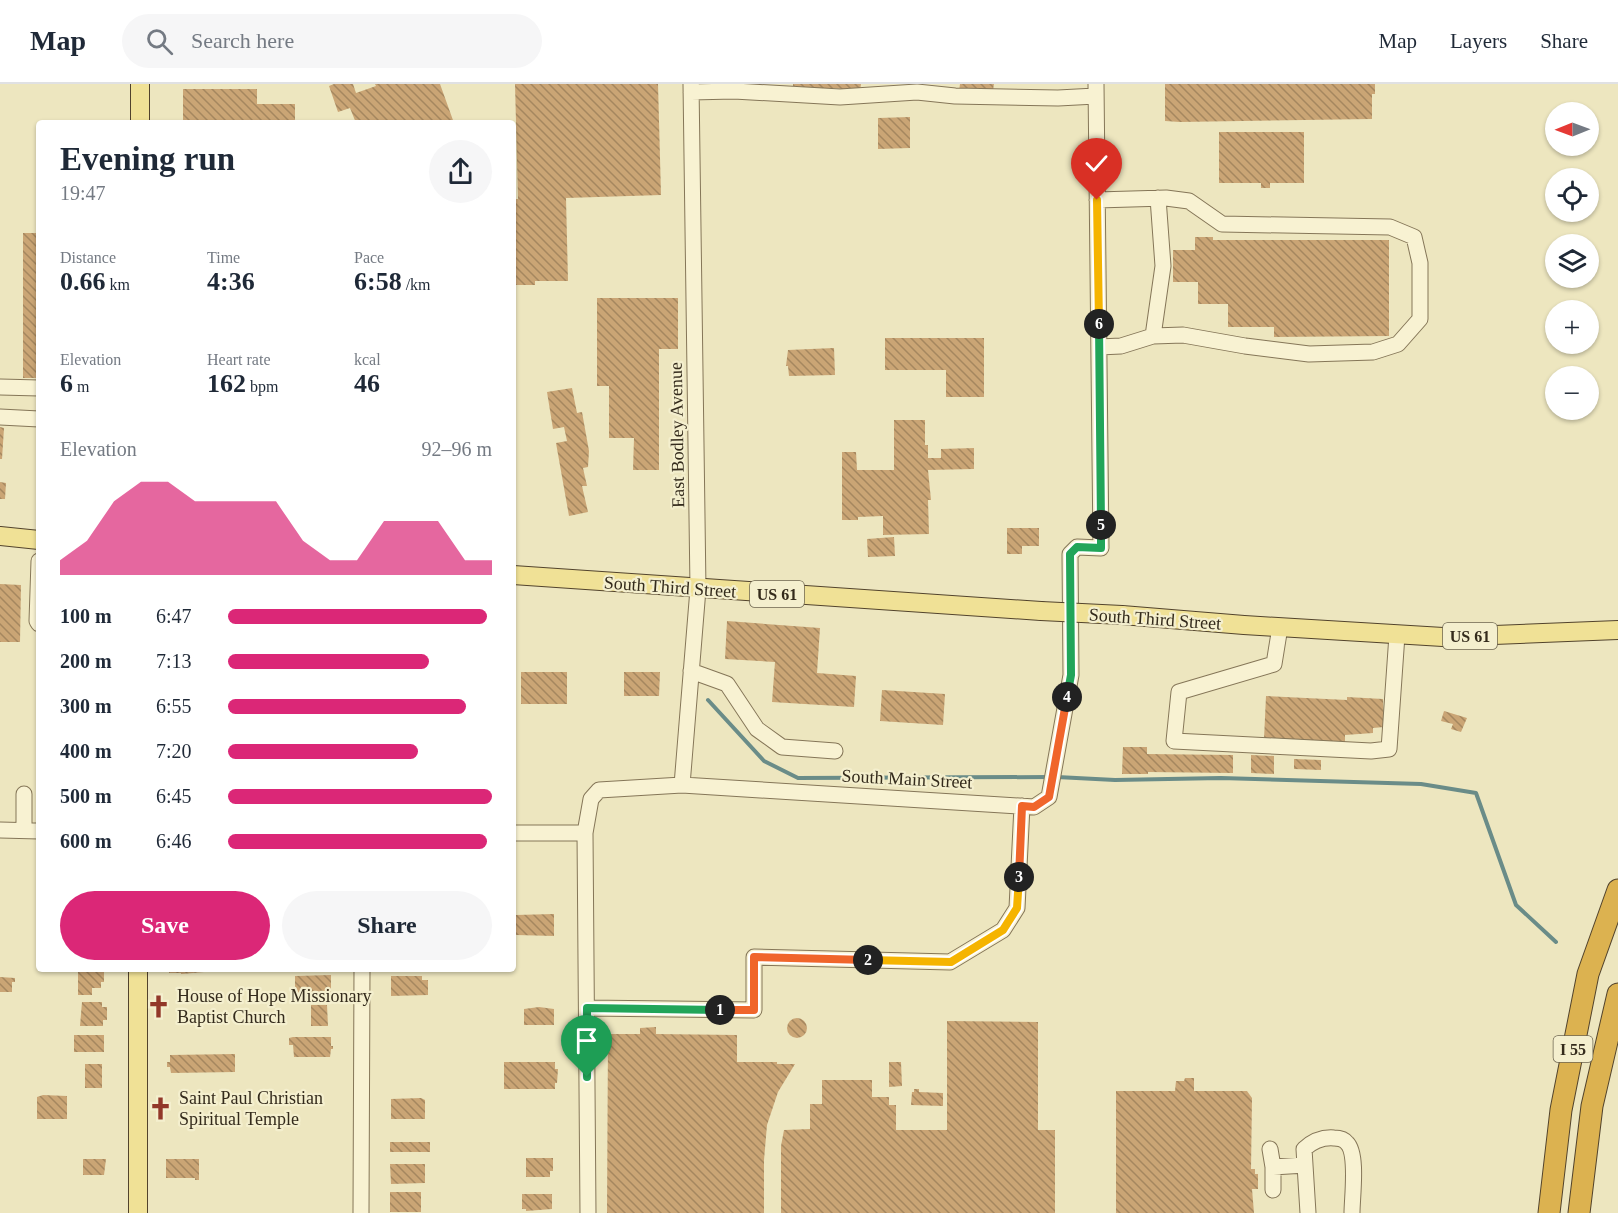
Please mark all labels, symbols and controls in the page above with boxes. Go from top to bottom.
search box [122,14,542,68]
text: Map [30,25,86,56]
icon: search [143,25,176,58]
text: Search here [191,28,294,53]
text: Map [1379,29,1417,53]
text: Layers [1450,29,1507,53]
text: Share [1540,29,1588,53]
north arrow [1545,102,1599,156]
map controls [1545,102,1599,420]
pin [1071,138,1122,200]
button: share [429,140,492,203]
text: Evening run [60,141,235,177]
icon: check [1080,147,1113,180]
button: locate [1545,168,1599,222]
text: 19:47 [60,182,106,204]
button: layers [1545,234,1599,288]
text: Distance [60,249,116,266]
text: Time [207,249,240,266]
text: Pace [354,249,384,266]
text: 0.66 [60,267,106,296]
text: 4:36 [207,267,255,296]
text: 6:58 [354,267,402,296]
text: km [106,276,130,293]
text: /km [402,276,431,293]
button: + [1545,300,1599,354]
pin: 6 [1084,309,1114,339]
text: 6 [1095,315,1103,332]
text: Elevation [60,351,121,368]
text: Heart rate [207,351,271,368]
text: kcal [354,351,381,368]
street label: East Bodley Avenue [666,362,688,508]
button: − [1545,366,1599,420]
text: 6 [60,369,73,398]
text: 162 [207,369,246,398]
text: 46 [354,369,380,398]
text: m [73,378,89,395]
text: bpm [246,378,278,395]
text: Elevation [60,438,137,460]
text: 92–96 m [421,438,492,460]
pin: 5 [1086,510,1116,540]
text: 5 [1097,516,1105,533]
street label: South Third Street [603,572,737,602]
road number: US 61 [750,581,804,607]
street label: South Third Street [1088,604,1222,634]
text: 100 m [60,605,112,627]
text: 6:47 [156,605,192,627]
road number: US 61 [1443,623,1497,649]
text: 200 m [60,650,112,672]
text: 7:13 [156,650,192,672]
pin: 4 [1052,682,1082,712]
text: 4 [1063,688,1071,705]
text: 300 m [60,695,112,717]
text: 6:55 [156,695,192,717]
text: 400 m [60,740,112,762]
text: 7:20 [156,740,192,762]
street label: South Main Street [841,766,973,792]
text: 500 m [60,785,112,807]
text: 6:45 [156,785,192,807]
text: 600 m [60,830,112,852]
text: 6:46 [156,830,192,852]
pin: 3 [1004,862,1034,892]
text: 3 [1015,868,1023,885]
button: Save [60,891,270,960]
button: Share [282,891,492,960]
pin: 2 [853,945,883,975]
text: 2 [864,951,872,968]
place label: House of Hope Missionary Baptist Church [177,986,371,1027]
church icon: House of Hope Missionary Baptist Church [146,993,172,1019]
pin: 1 [705,995,735,1025]
text: 1 [716,1001,724,1018]
pin [561,1015,612,1077]
icon: arrive [570,1024,603,1057]
road number: I 55 [1554,1036,1592,1062]
place label: Saint Paul Christian Spiritual Temple [179,1088,323,1129]
church icon: Saint Paul Christian Spiritual Temple [148,1095,174,1121]

